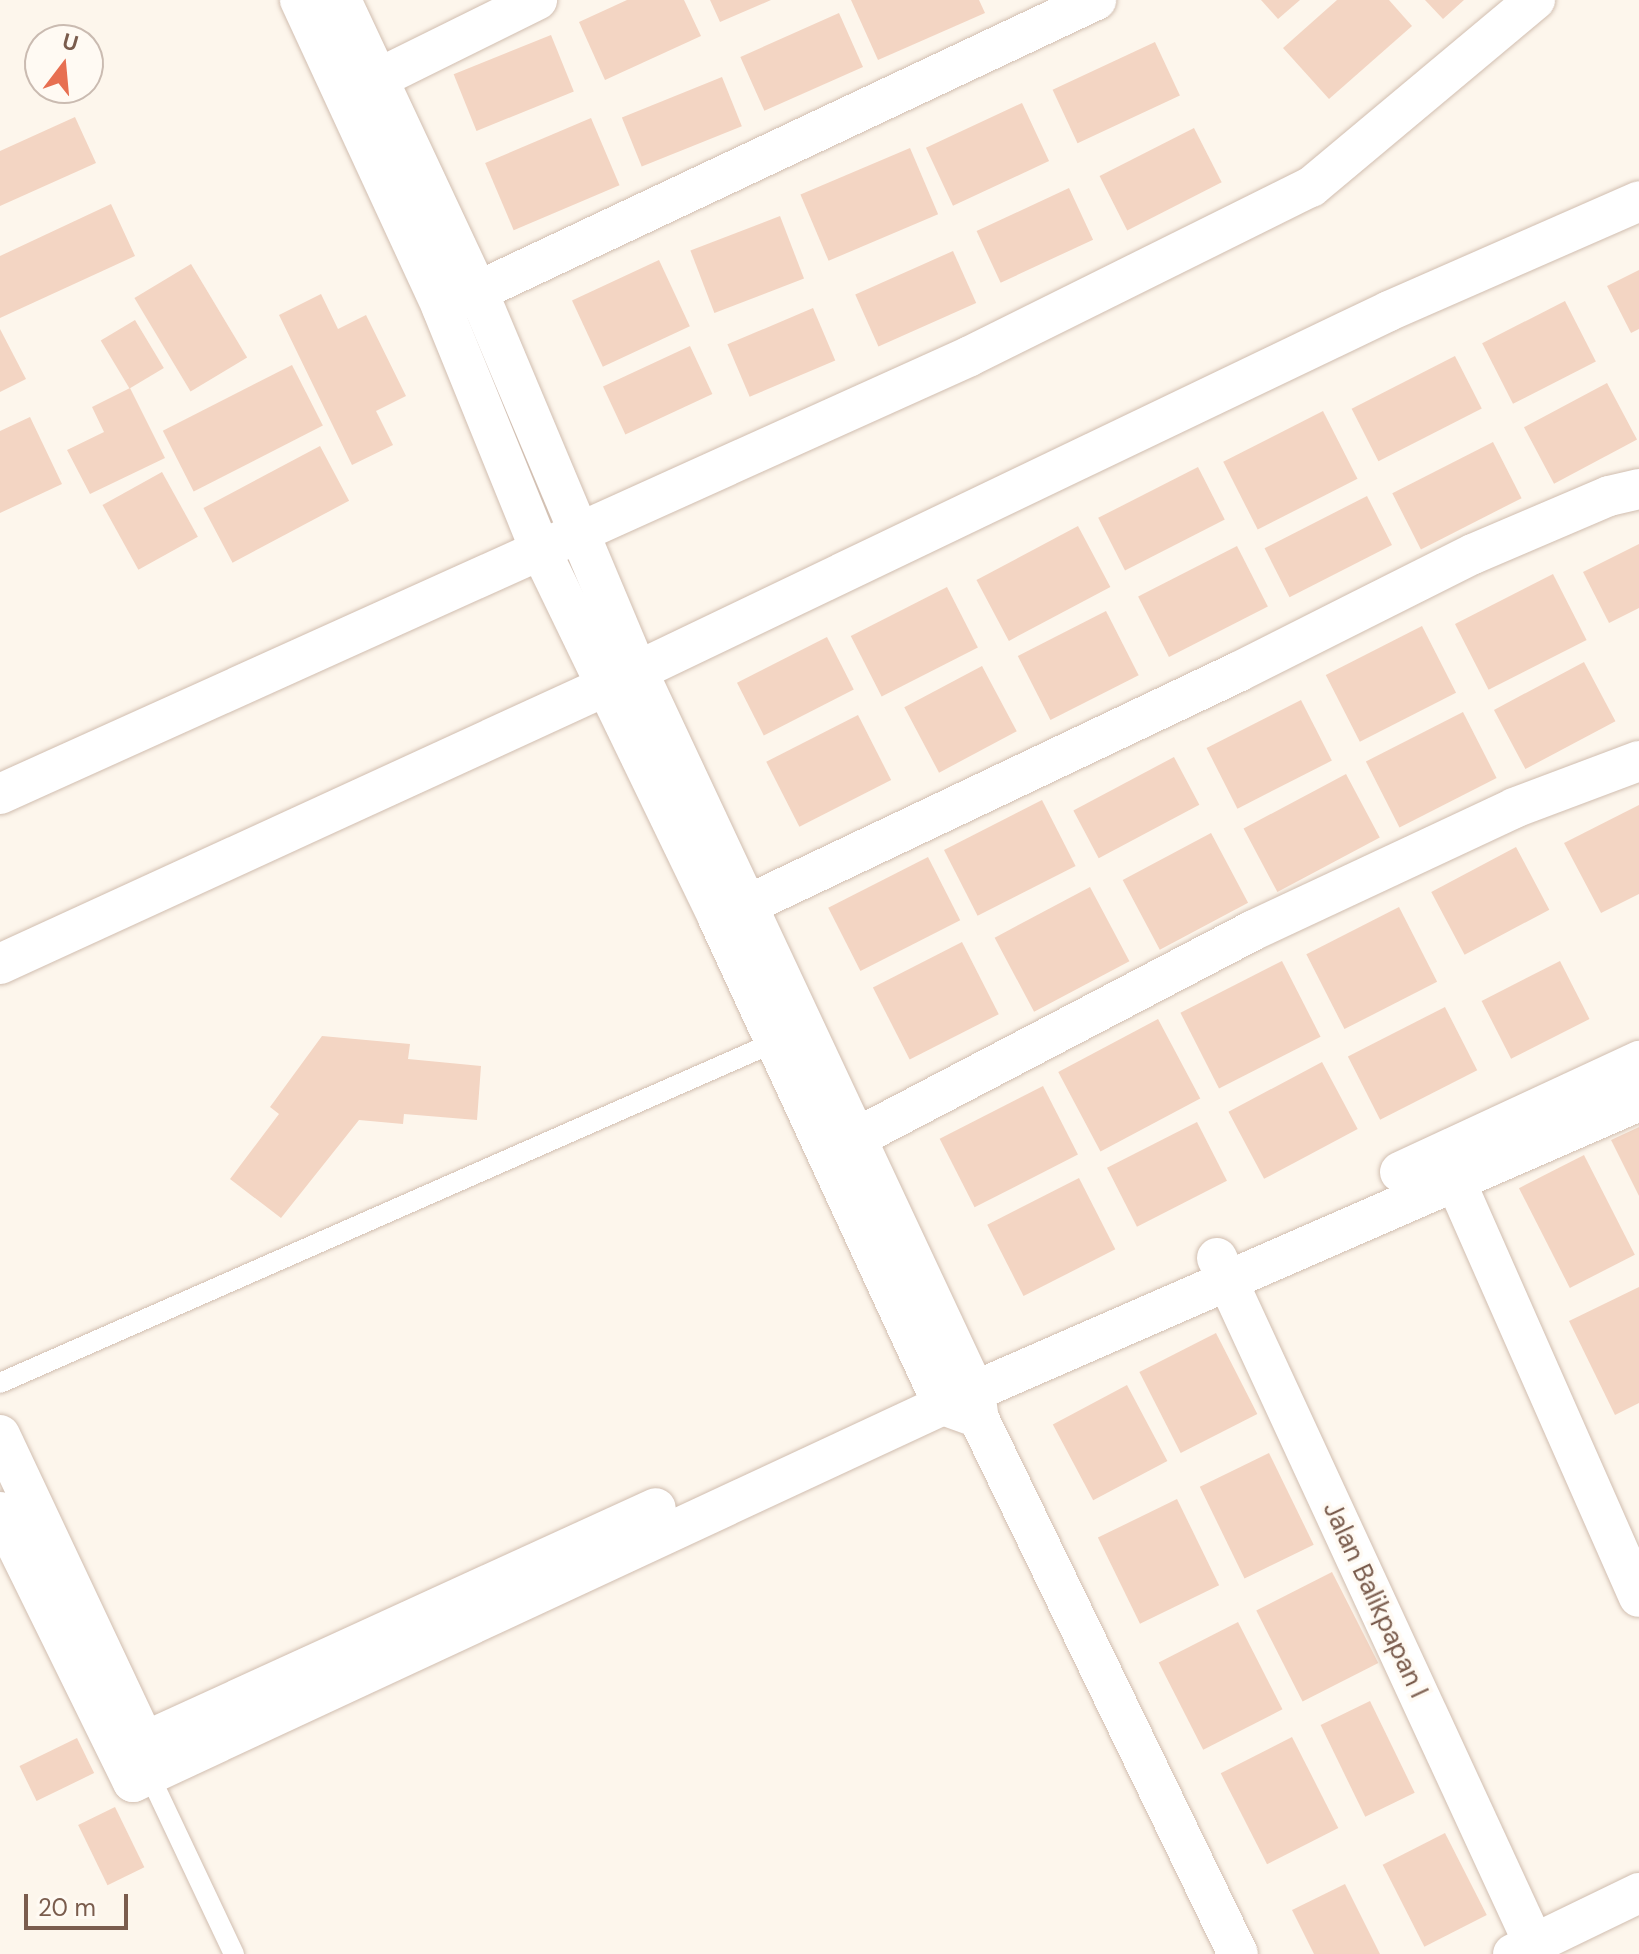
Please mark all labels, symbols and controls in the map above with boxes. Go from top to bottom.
north arrow [24,24,104,104]
text: U [59,26,81,58]
street label: Jalan Balikpapan I [1316,1497,1434,1703]
scale bar [28,1878,132,1928]
text: 20 m [38,1892,96,1923]

